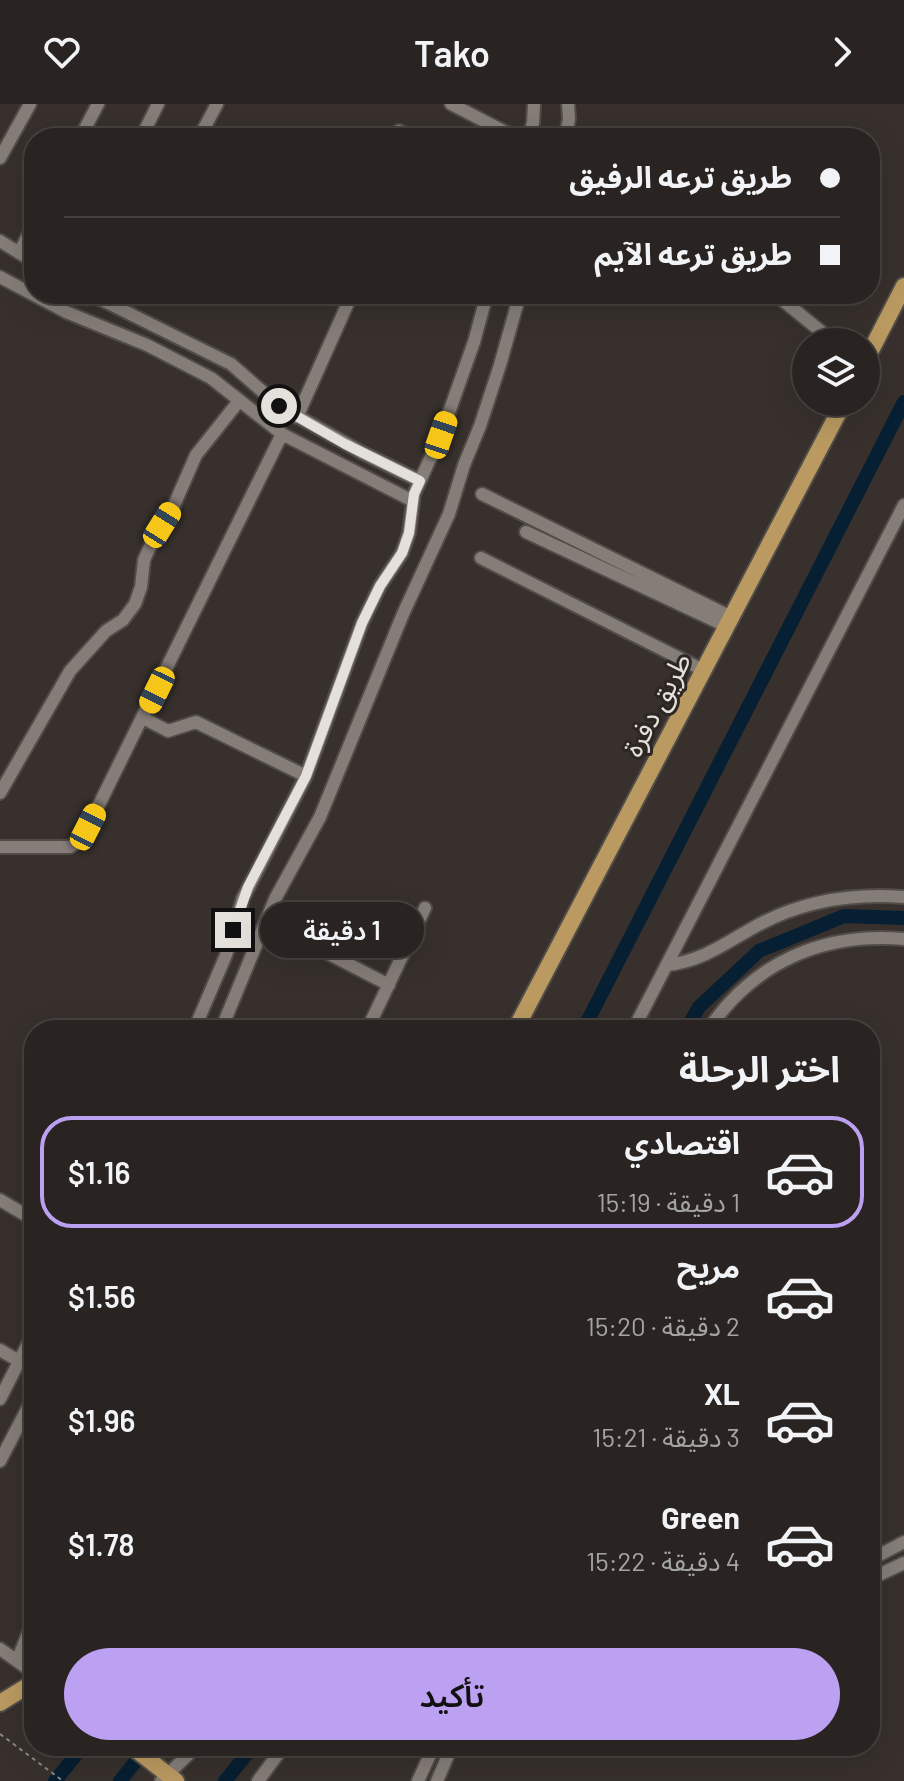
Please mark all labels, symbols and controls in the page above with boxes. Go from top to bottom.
icon: heart [40,30,84,74]
icon: forward [820,30,864,74]
text: Tako [414,31,490,74]
text: طريق ترعه الرفيق [569,158,792,194]
text: طريق ترعه الآيم [594,235,792,271]
map controls [792,328,880,416]
button: layers [792,328,880,416]
route start [261,388,297,424]
car [422,408,460,462]
car [139,498,185,552]
street label: طريق دفرة [614,646,699,763]
car [136,663,178,717]
car [66,800,110,854]
callout: 1 دقيقة [261,902,425,958]
route end [215,912,251,948]
text: 1 دقيقة [303,914,381,945]
text: اختر الرحلة [679,1046,840,1089]
text: اقتصادي [625,1124,740,1160]
icon: car [764,1136,836,1208]
text: $1.16 [68,1154,130,1190]
text: 1 دقيقة · 15:19 [597,1186,740,1217]
text: مريح [677,1248,740,1284]
icon: car [764,1260,836,1332]
text: $1.56 [68,1278,136,1314]
text: 2 دقيقة · 15:20 [586,1310,740,1341]
text: XL [704,1375,740,1411]
icon: car [764,1384,836,1456]
text: $1.96 [68,1402,135,1438]
text: 3 دقيقة · 15:21 [592,1421,740,1452]
text: Green [661,1499,740,1535]
icon: car [764,1508,836,1580]
text: $1.78 [68,1526,134,1562]
text: 4 دقيقة · 15:22 [586,1545,740,1576]
button: تأكيد [64,1648,840,1740]

